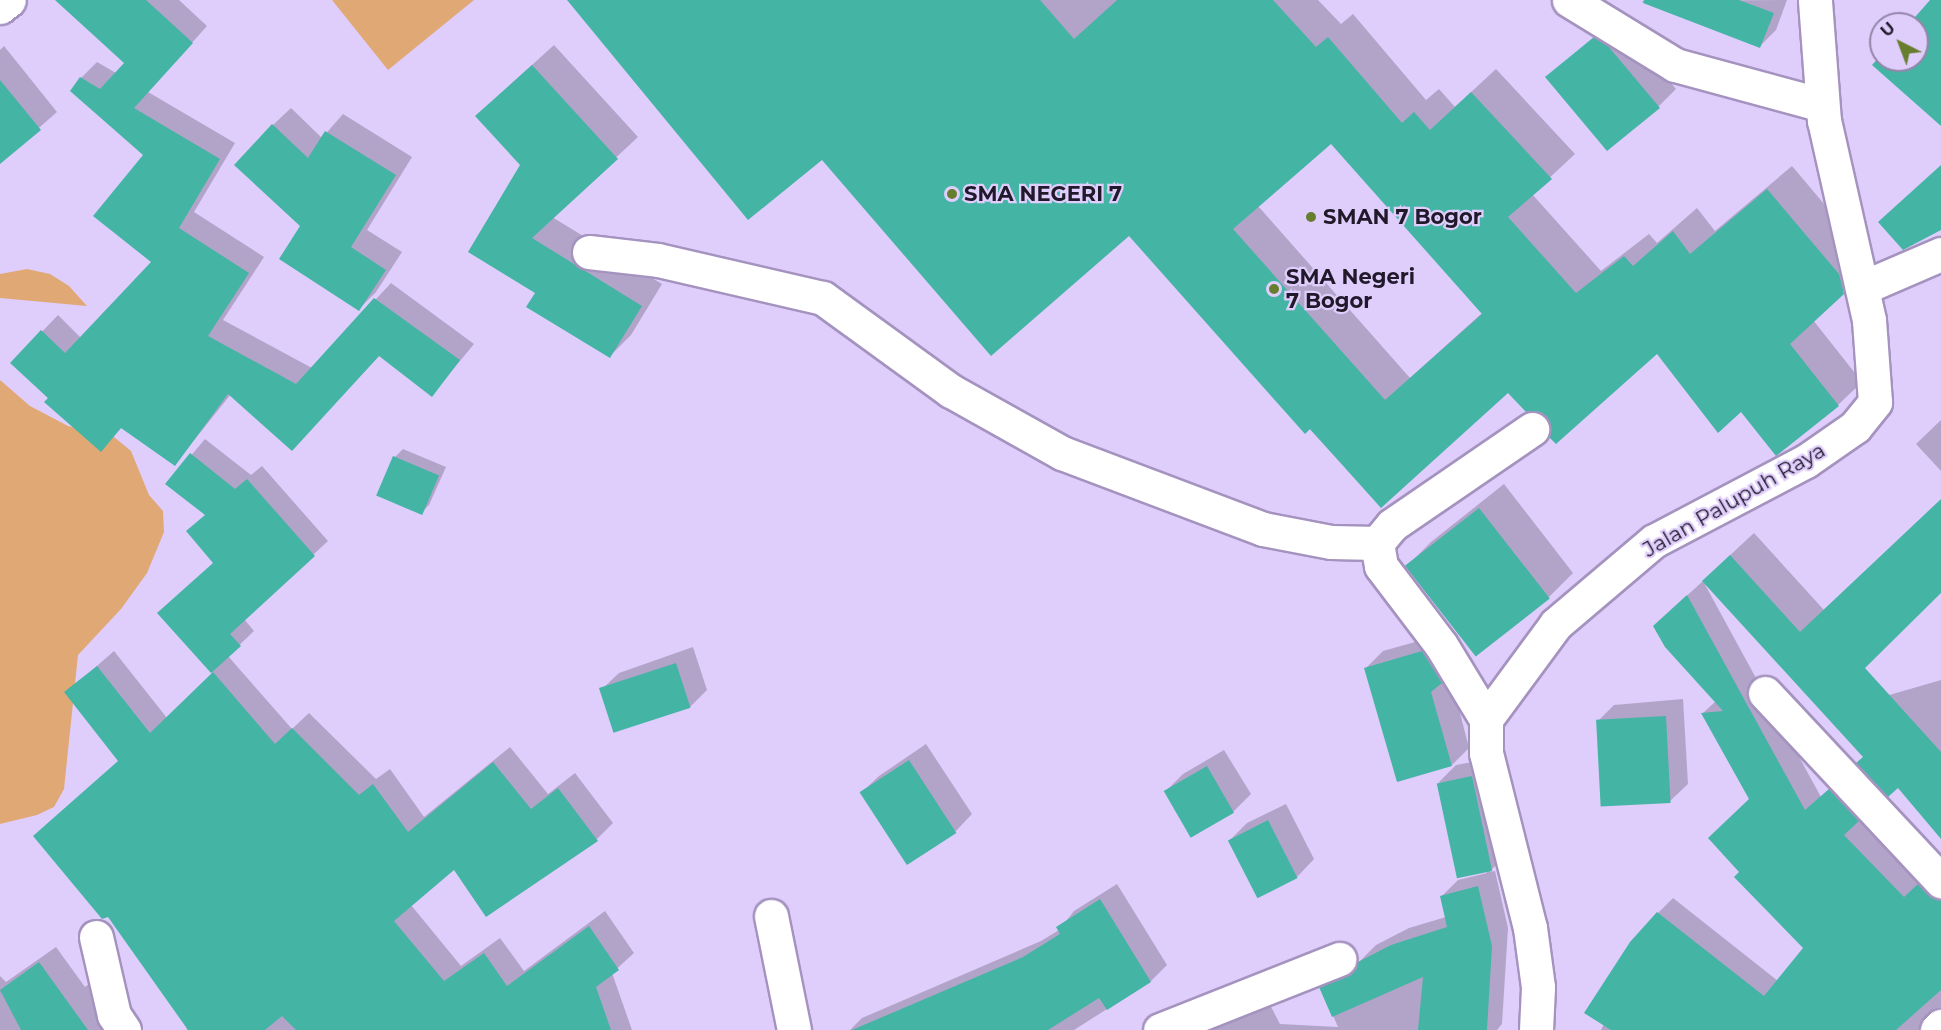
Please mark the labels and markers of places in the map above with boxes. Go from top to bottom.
place label: SMA NEGERI 7 [964,181,1122,207]
marker: SMA NEGERI 7 [945,187,959,201]
place label: SMAN 7 Bogor [1323,204,1482,230]
marker: SMAN 7 Bogor [1304,210,1318,224]
place label: SMA Negeri 7 Bogor [1286,264,1415,314]
marker: SMA Negeri 7 Bogor [1267,282,1281,296]

